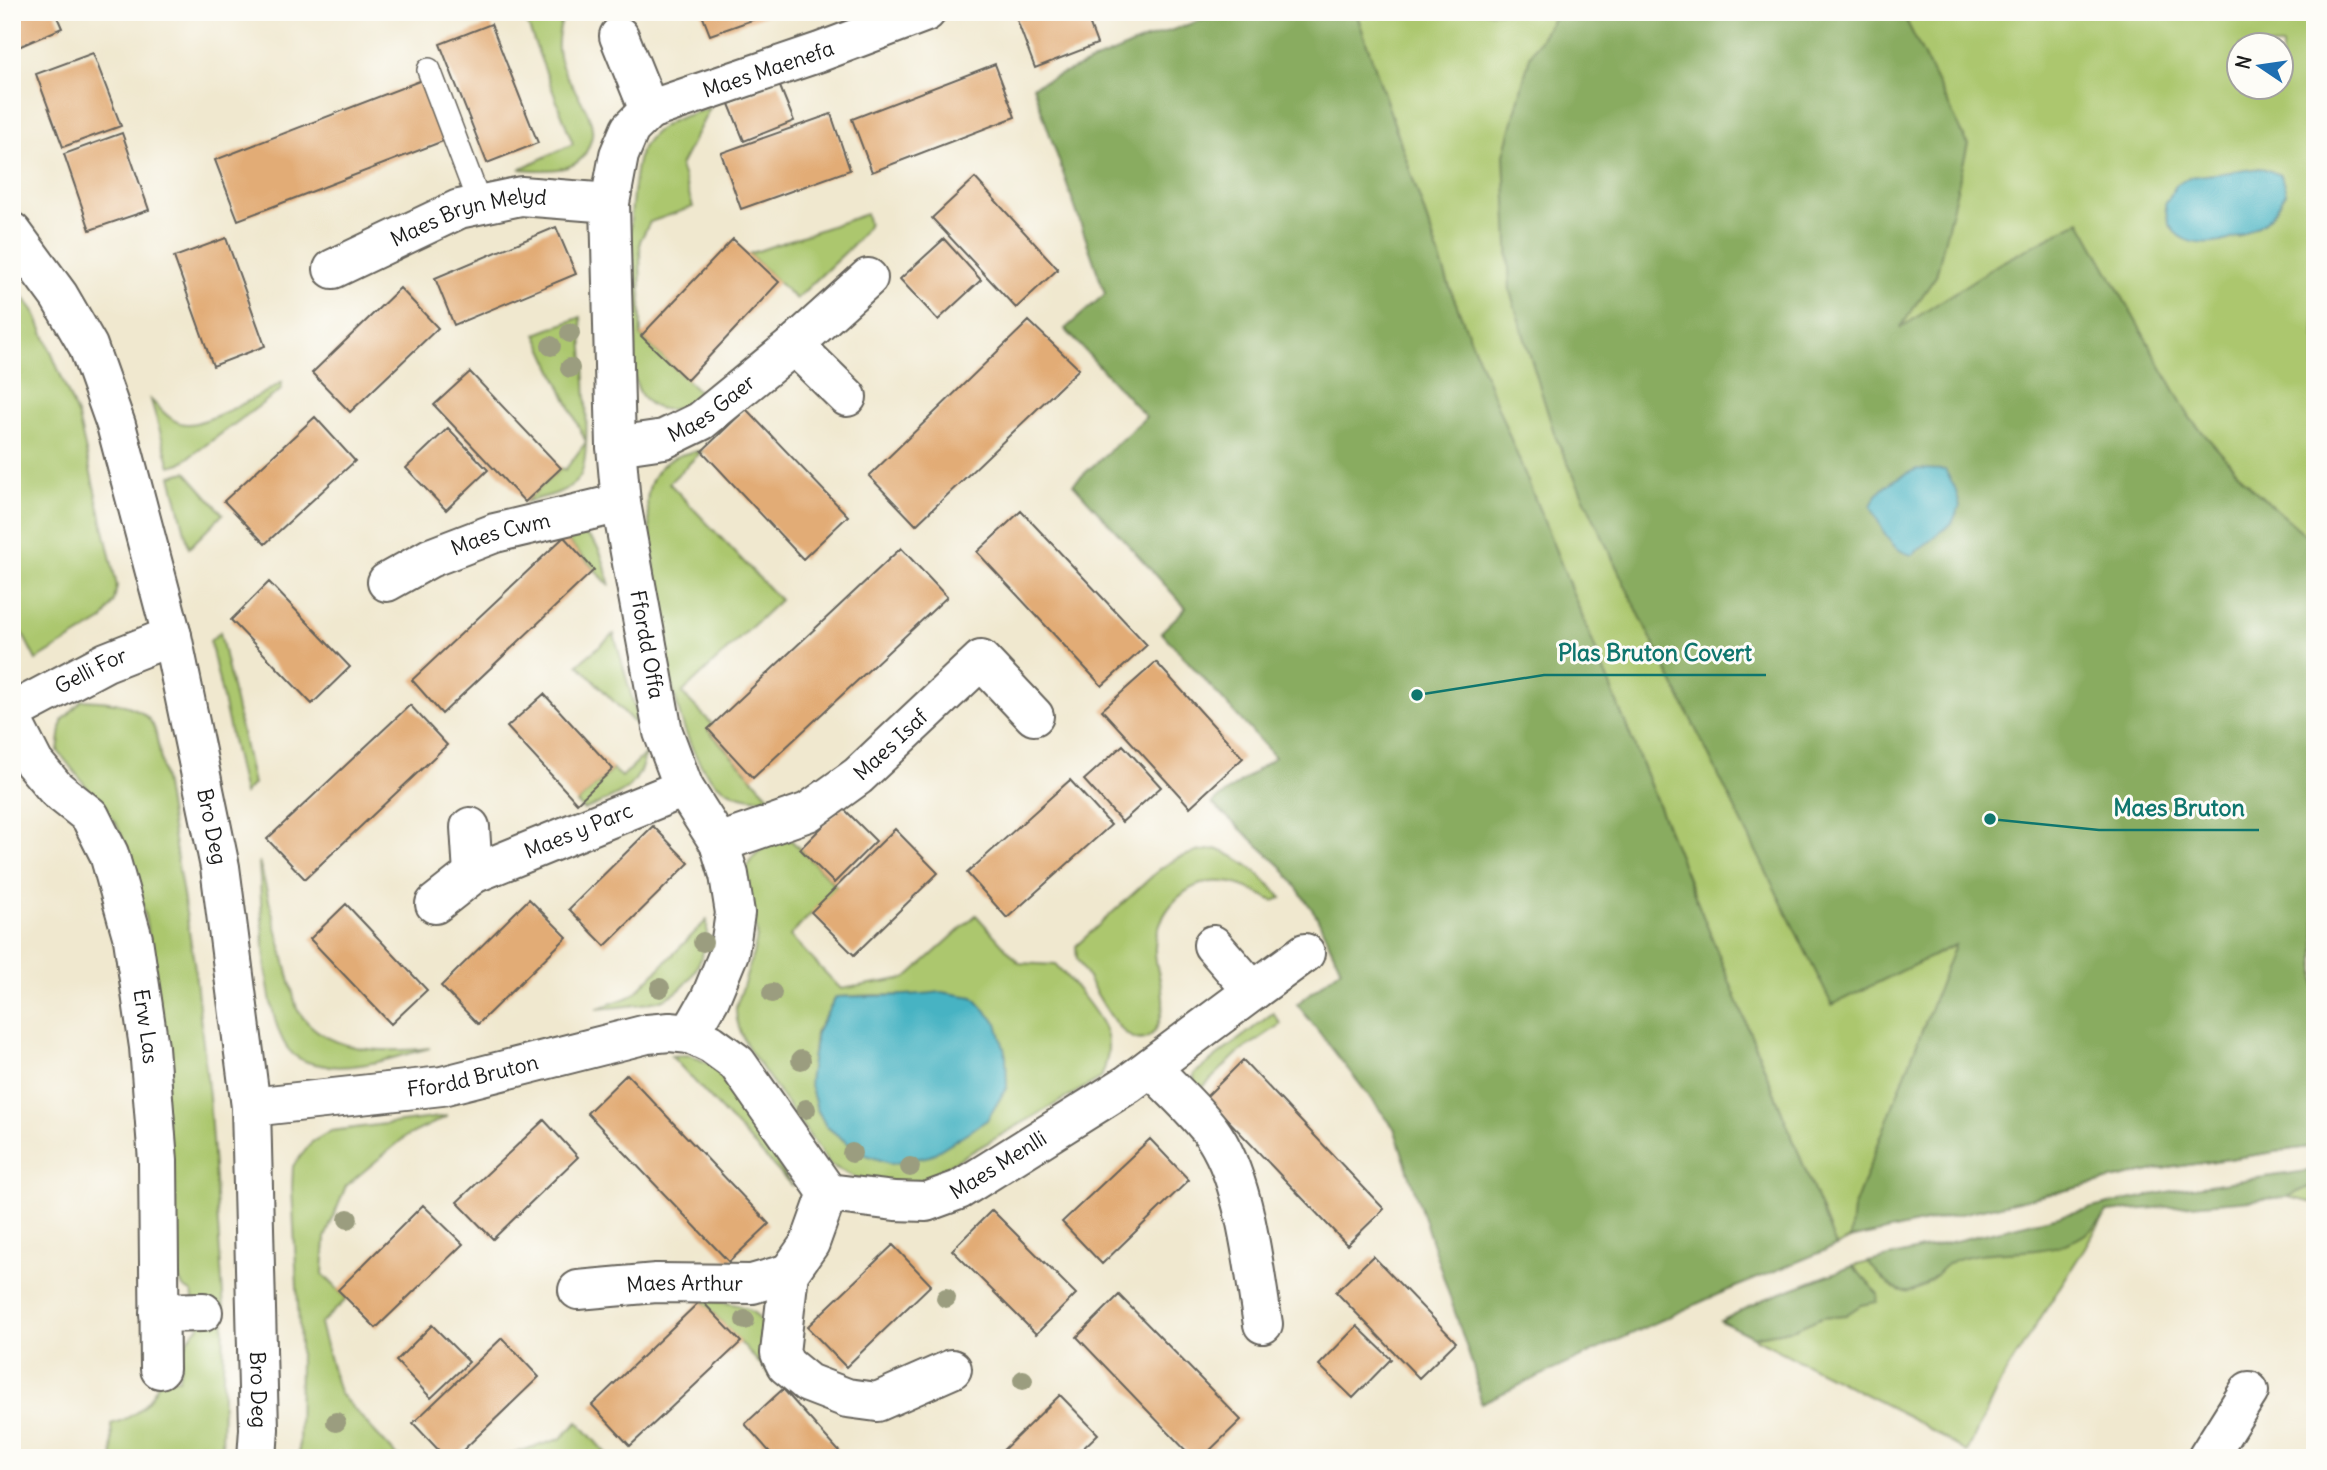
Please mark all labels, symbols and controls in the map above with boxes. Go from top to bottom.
north arrow [2226,32,2296,102]
street label: Maes Maenefa [699,34,838,104]
text: N [2230,53,2257,71]
street label: Maes Bryn Melyd [386,182,548,253]
street label: Maes Gaer [663,368,761,448]
street label: Maes Cwm [447,506,553,562]
street label: Ffordd Offa [624,588,671,701]
callout: Plas Bruton Covert [1544,631,1766,675]
text: Plas Bruton Covert [1558,638,1752,667]
street label: Gelli For [50,641,131,700]
street label: Maes Isaf [848,702,934,786]
street label: Bro Deg [191,786,233,867]
callout: Maes Bruton [2099,786,2259,830]
text: Maes Bruton [2113,793,2245,822]
street label: Maes y Parc [520,796,637,865]
street label: Erw Las [128,987,164,1065]
street label: Ffordd Bruton [406,1048,541,1103]
street label: Maes Menlli [945,1124,1051,1205]
street label: Maes Arthur [625,1269,744,1299]
street label: Bro Deg [244,1351,273,1428]

